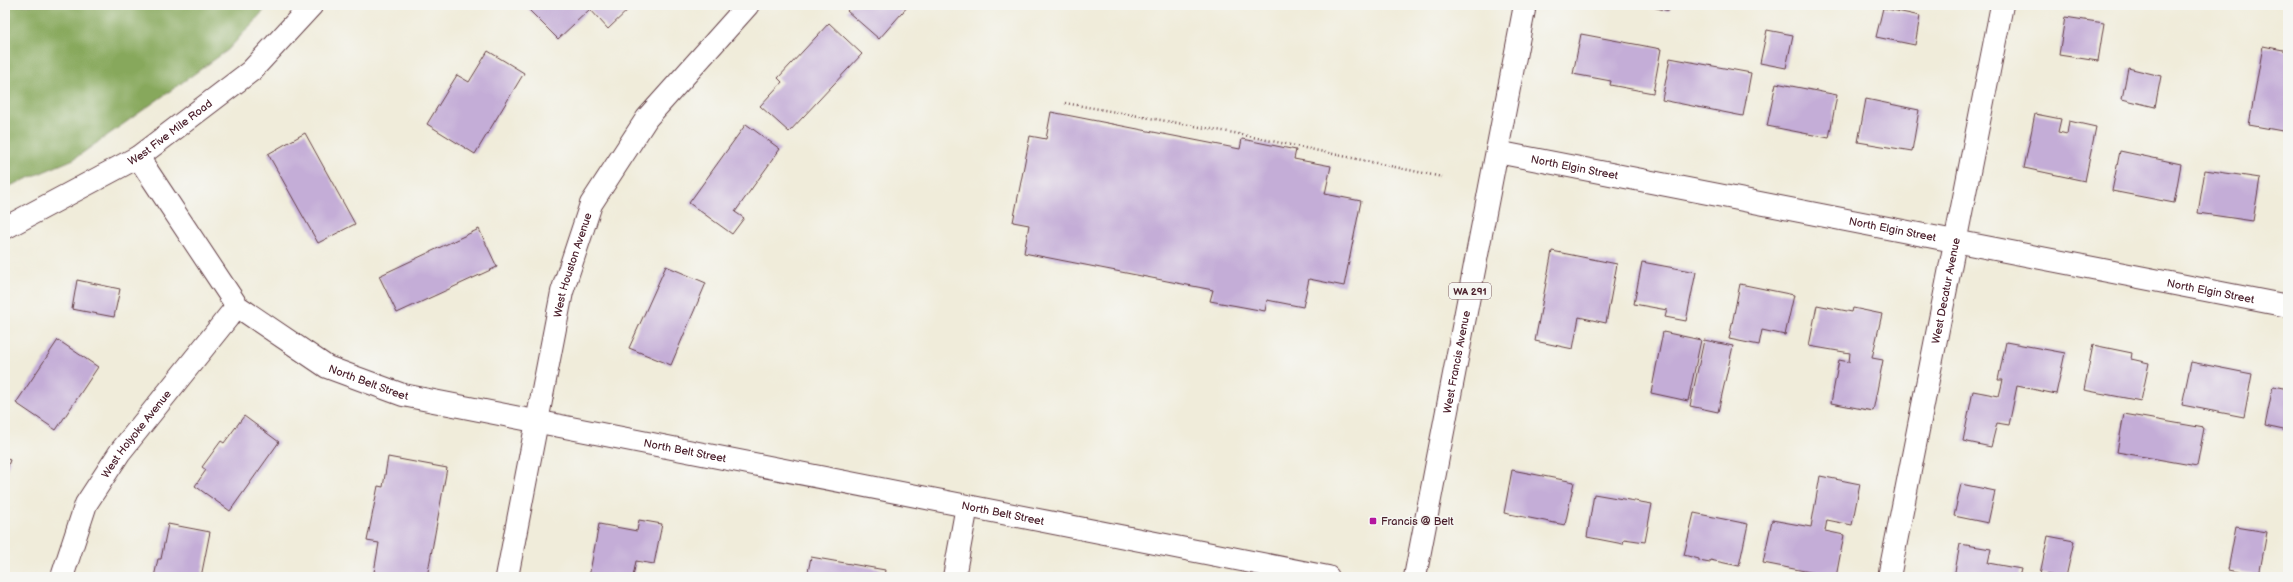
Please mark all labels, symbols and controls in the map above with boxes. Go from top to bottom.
street label: West Five Mile Road [126,97,215,168]
street label: North Elgin Street [1530,153,1620,183]
street label: West Houston Avenue [551,211,595,319]
street label: North Elgin Street [1848,215,1938,244]
street label: West Decatur Avenue [1929,236,1963,345]
street label: North Elgin Street [2166,277,2256,306]
road number: WA 291 [1449,283,1491,299]
street label: West Francis Avenue [1441,309,1473,415]
street label: North Belt Street [327,362,410,403]
street label: West Holyoke Avenue [99,387,174,481]
street label: North Belt Street [642,436,728,466]
street label: North Belt Street [960,499,1046,528]
place label: Francis @ Belt [1381,515,1454,528]
marker: Francis @ Belt [1368,516,1378,526]

